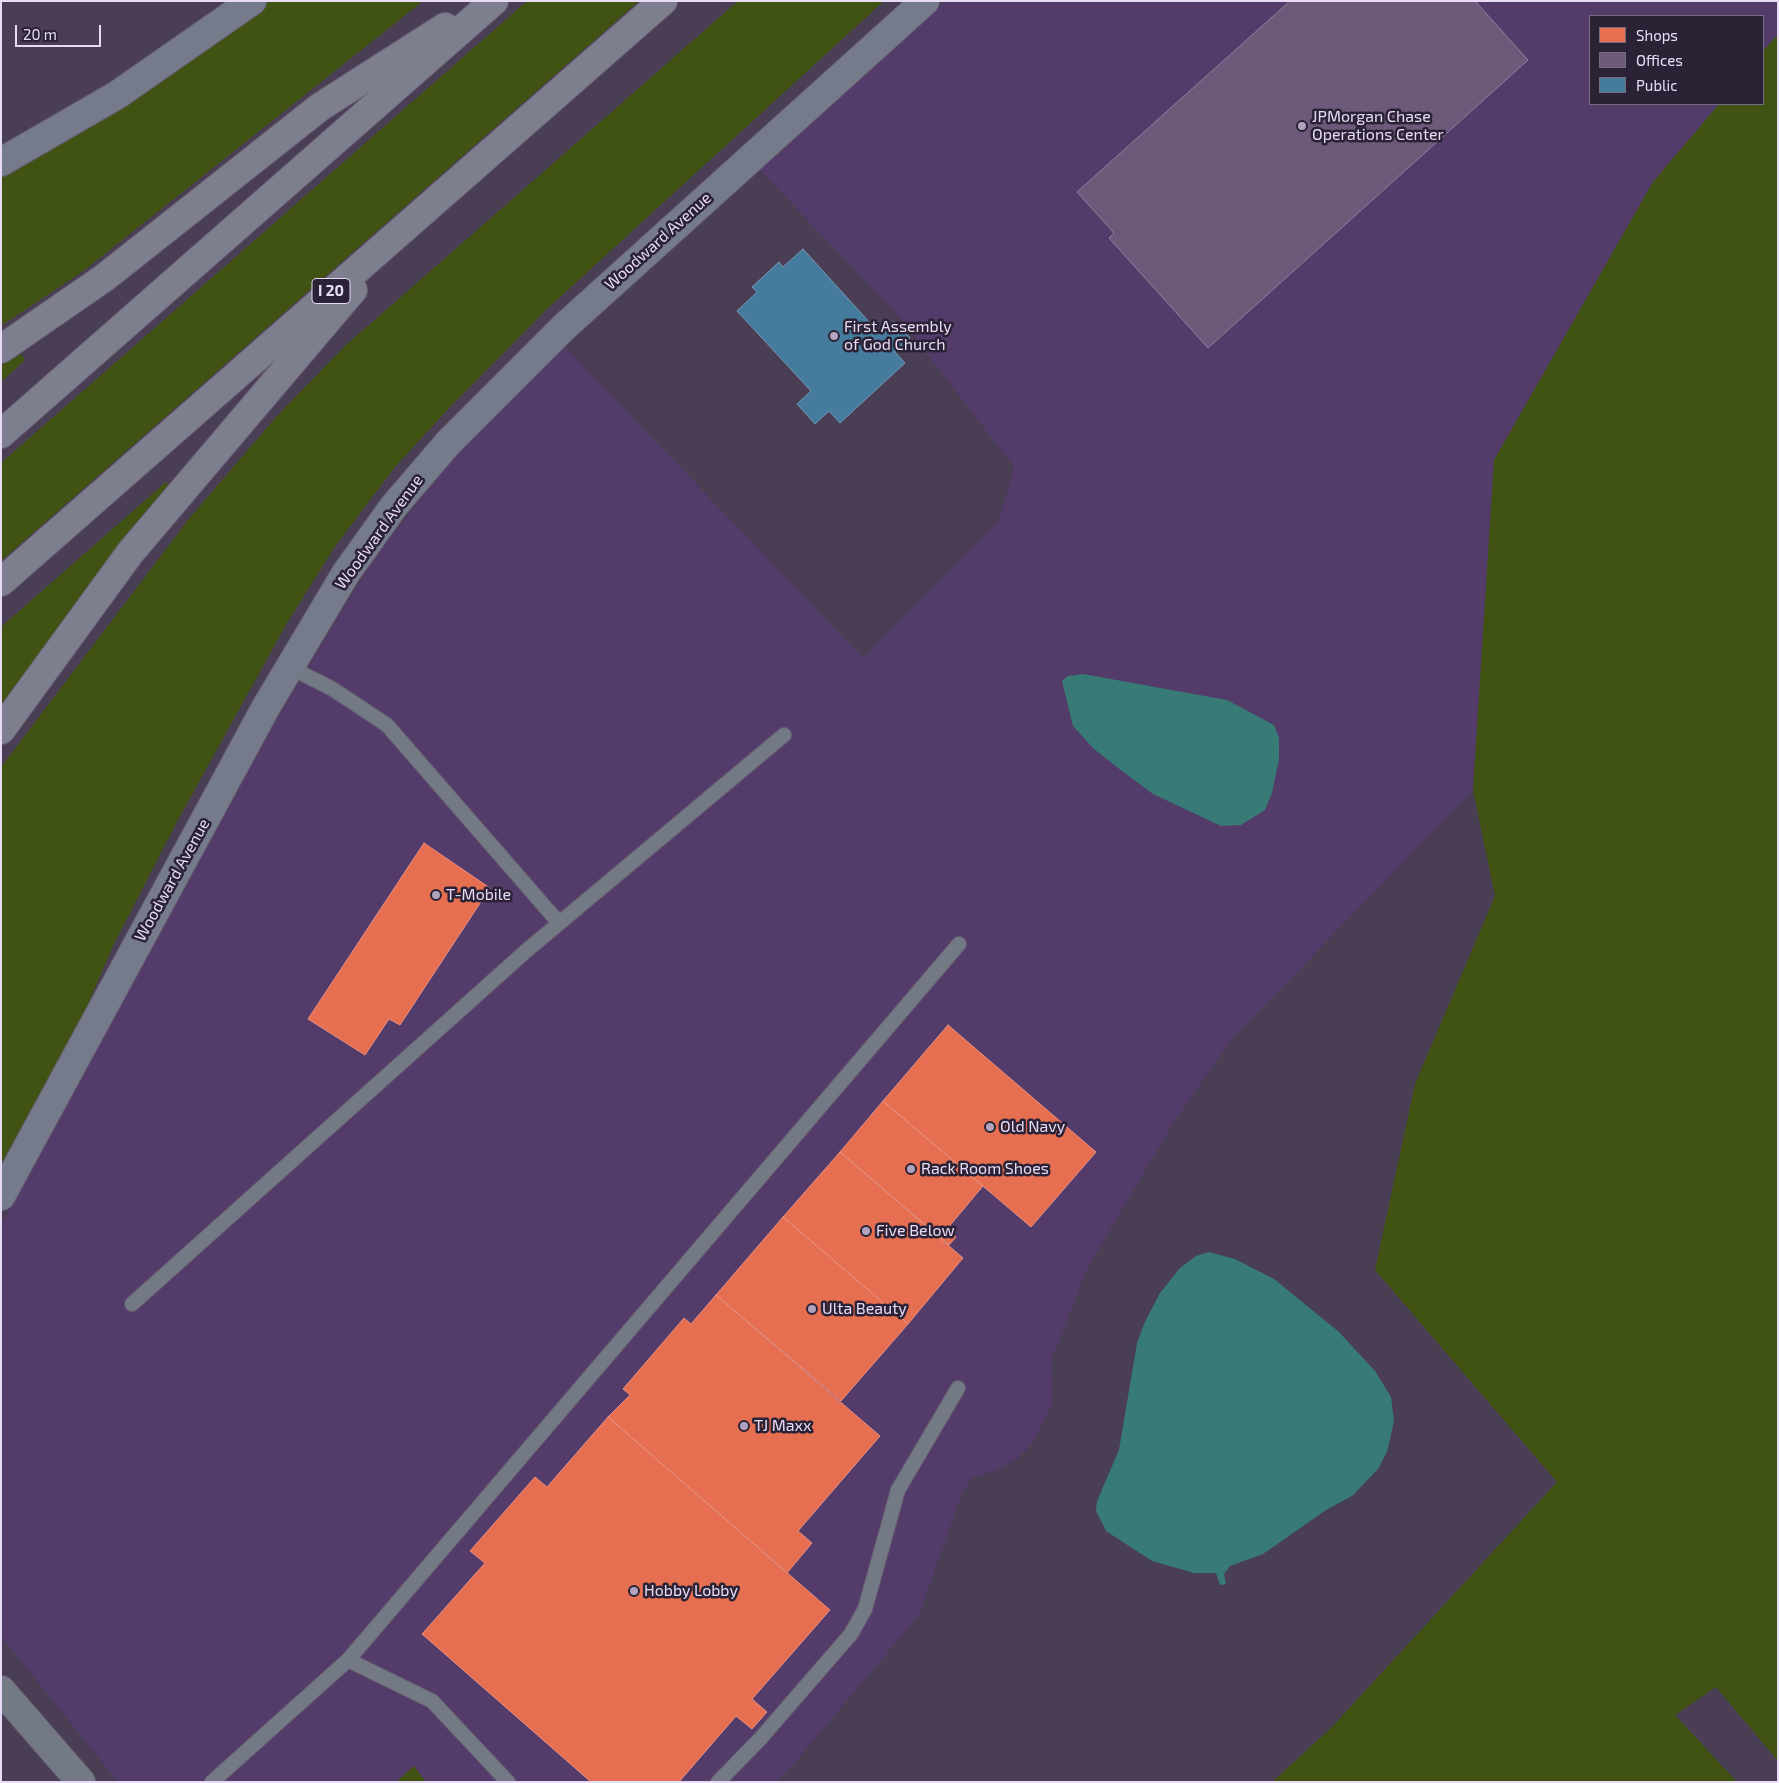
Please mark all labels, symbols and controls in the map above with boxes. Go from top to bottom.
scale bar [18,15,104,47]
legend [1589,15,1764,105]
text: 20 m [23,25,57,43]
text: Shops [1636,26,1678,44]
text: Offices [1636,51,1683,69]
text: Public [1636,76,1677,94]
place label: JPMorgan Chase Operations Center [1312,107,1444,145]
marker: JPMorgan Chase Operations Center [1296,120,1308,132]
street label: Woodward Avenue [601,188,715,294]
road number: I 20 [312,278,350,304]
place label: First Assembly of God Church [844,317,952,355]
marker: First Assembly of God Church [828,330,840,342]
street label: Woodward Avenue [331,471,427,593]
street label: Woodward Avenue [130,816,214,944]
place label: T-Mobile [446,885,511,905]
marker: T-Mobile [430,889,442,901]
place label: Old Navy [1000,1117,1065,1137]
marker: Old Navy [984,1121,996,1133]
place label: Rack Room Shoes [921,1159,1049,1179]
marker: Rack Room Shoes [905,1163,917,1175]
place label: Five Below [876,1221,955,1241]
marker: Five Below [860,1225,872,1237]
place label: Ulta Beauty [822,1299,907,1319]
marker: Ulta Beauty [806,1303,818,1315]
place label: TJ Maxx [754,1416,811,1436]
marker: TJ Maxx [738,1420,750,1432]
place label: Hobby Lobby [644,1581,738,1601]
marker: Hobby Lobby [628,1585,640,1597]

